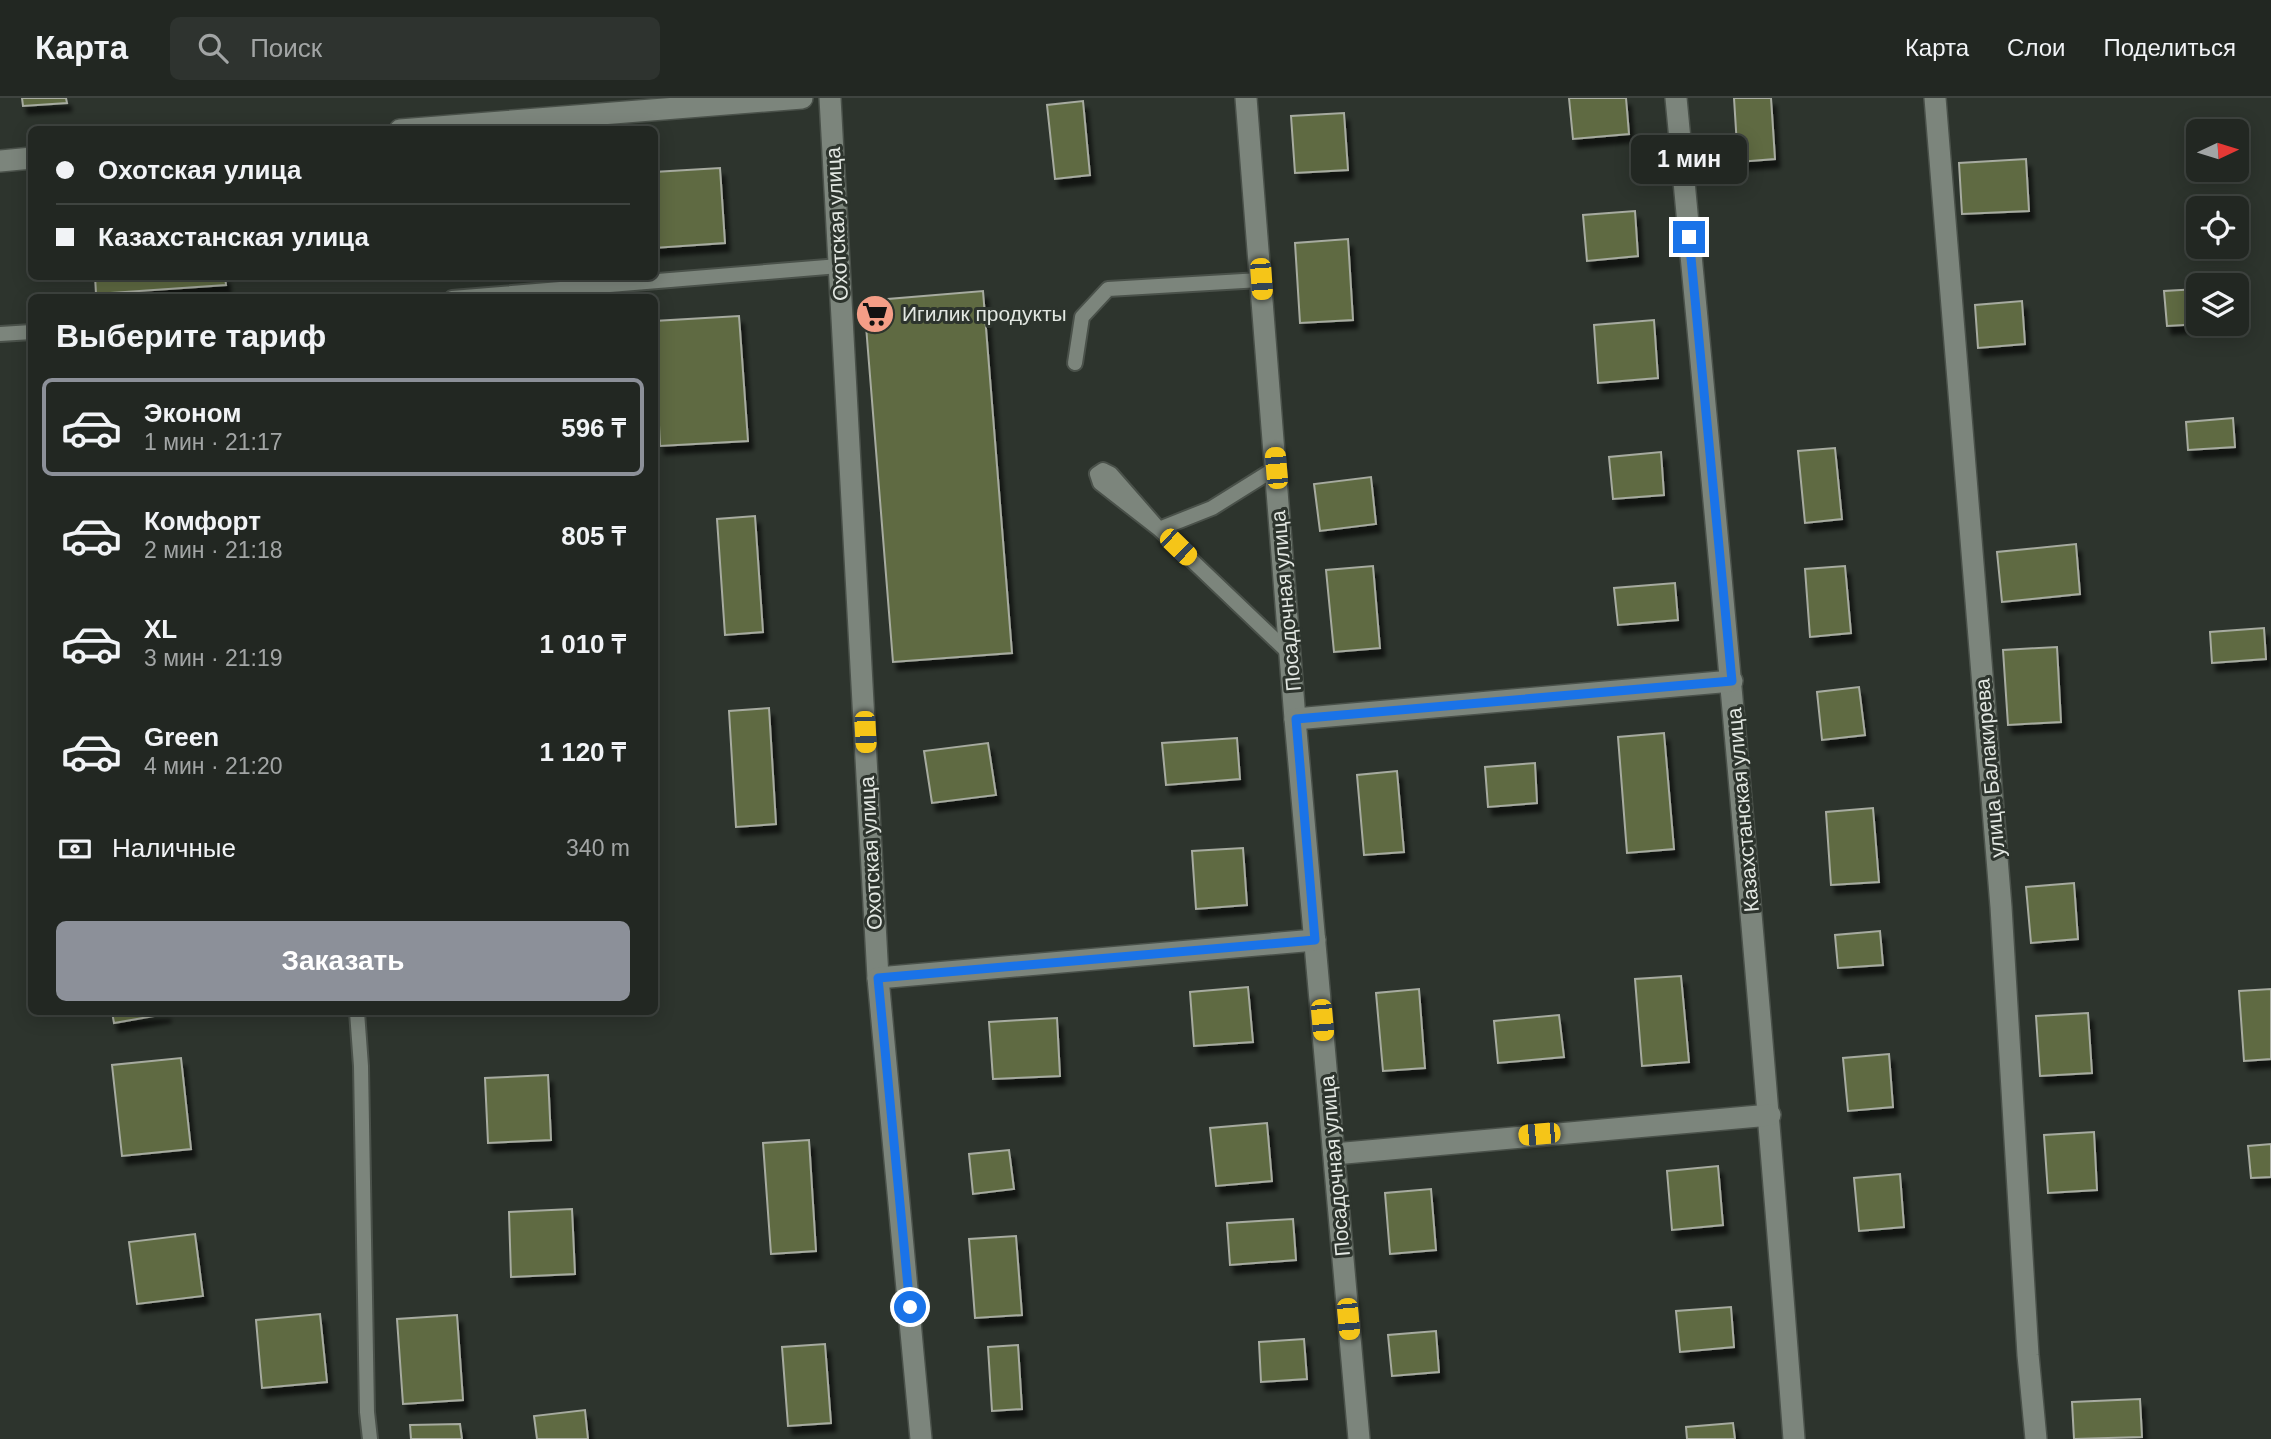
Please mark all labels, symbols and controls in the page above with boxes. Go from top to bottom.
search box [170,17,660,80]
text: Карта [35,29,128,66]
icon: search [194,29,232,67]
text: Поиск [250,33,322,63]
text: Карта [1905,34,1969,61]
text: Слои [2007,34,2065,61]
text: Поделиться [2103,34,2236,61]
north arrow [2186,119,2249,182]
map controls [2186,119,2249,336]
callout: 1 мин [1631,136,1747,184]
street label: Охотская улица [821,146,852,301]
text: 1 мин [1657,146,1721,172]
text: Охотская улица [98,155,301,185]
button: locate [2186,196,2249,259]
route end [1673,221,1705,253]
text: Казахстанская улица [98,222,369,252]
car [1250,257,1273,301]
button: layers [2186,273,2249,336]
supermarket icon: Игилик продукты [854,293,896,335]
place label: Игилик продукты [902,302,1067,325]
text: Выберите тариф [56,318,326,354]
icon: car [60,396,123,459]
text: Эконом [144,398,242,428]
text: 596 ₸ [561,413,626,443]
text: 1 мин · 21:17 [144,429,283,455]
car [1264,446,1289,490]
icon: car [60,504,123,567]
text: Комфорт [144,506,261,536]
street label: Посадочная улица [1266,509,1305,692]
text: 805 ₸ [561,521,626,551]
car [1156,525,1201,569]
text: 2 мин · 21:18 [144,537,283,563]
icon: car [60,612,123,675]
text: XL [144,614,177,644]
text: 1 010 ₸ [540,629,626,659]
text: 3 мин · 21:19 [144,645,283,671]
street label: улица Балакирева [1970,677,2009,859]
street label: Казахстанская улица [1722,707,1763,913]
car [854,710,877,754]
icon: car [60,720,123,783]
text: Green [144,722,219,752]
text: 1 120 ₸ [540,737,626,767]
text: 4 мин · 21:20 [144,753,283,779]
street label: Охотская улица [855,775,886,930]
icon: cash [56,830,94,868]
text: Наличные [112,833,236,863]
text: 340 m [566,835,630,861]
button: Заказать [56,921,630,1001]
car [1310,998,1335,1042]
street label: Посадочная улица [1315,1074,1354,1257]
car [1518,1122,1561,1146]
route start [894,1291,926,1323]
car [1336,1297,1361,1341]

